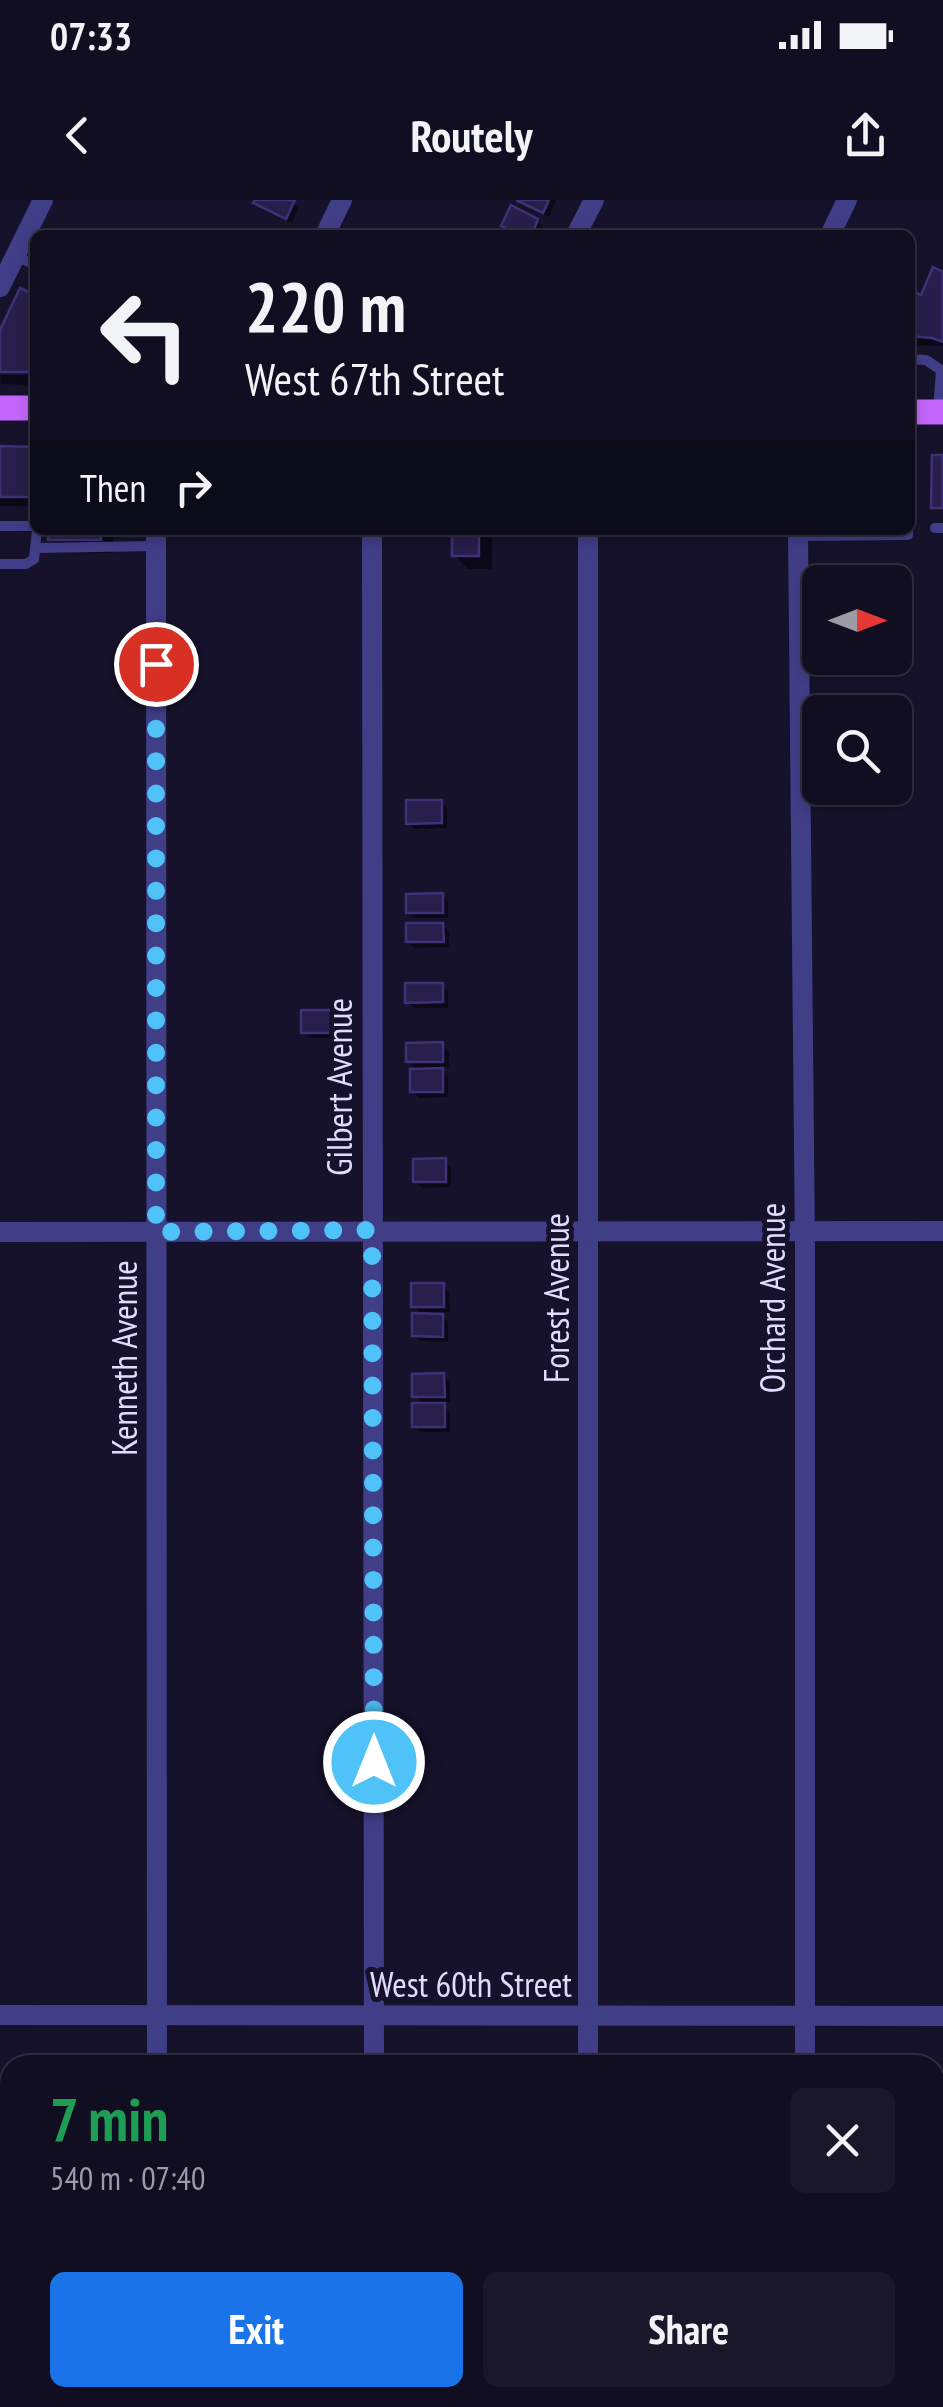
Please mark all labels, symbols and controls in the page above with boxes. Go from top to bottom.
text: 07:33 [50,11,132,60]
text: Routely [410,106,533,164]
icon: back [50,108,105,163]
icon: share [838,108,893,163]
text: 220 m [245,261,406,351]
icon: left [80,270,210,400]
text: West 67th Street [245,349,504,407]
icon: right [166,460,221,515]
text: Then [80,463,146,512]
north arrow [802,565,912,675]
map controls [802,565,912,805]
pin [114,622,199,707]
icon: arrive [129,637,184,692]
button: search [802,695,912,805]
street label: Gilbert Avenue [316,998,362,1176]
street label: Orchard Avenue [749,1203,795,1393]
street label: Forest Avenue [533,1213,579,1383]
street label: Kenneth Avenue [101,1260,147,1456]
position arrow [322,1710,426,1814]
street label: West 60th Street [370,1961,572,2007]
text: 7 min [50,2080,169,2158]
button: close [790,2088,895,2193]
text: 540 m · 07:40 [50,2157,205,2199]
button: Exit [50,2272,463,2387]
button: Share [483,2272,895,2387]

